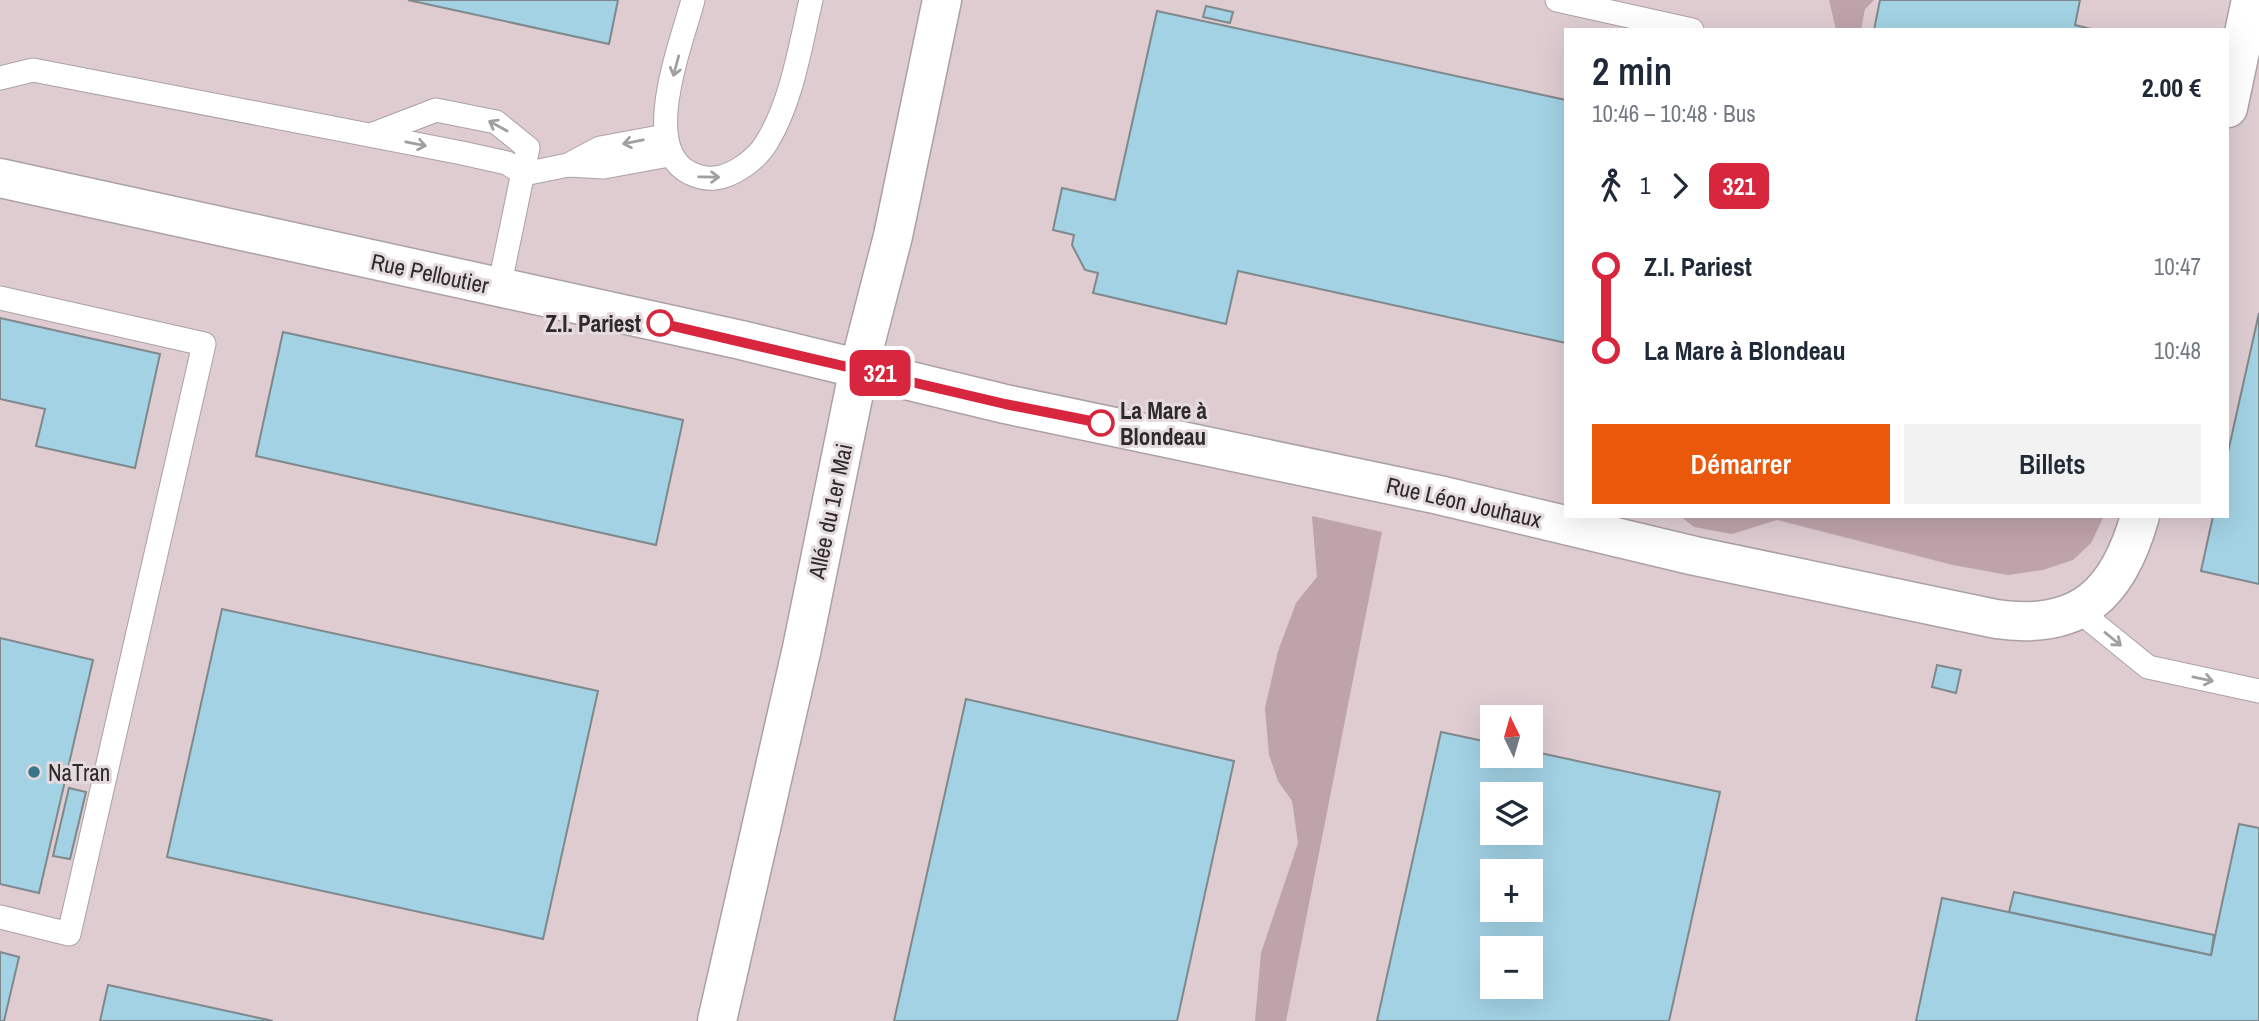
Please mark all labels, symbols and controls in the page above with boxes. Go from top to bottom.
text: 2 min [1592,46,1672,97]
one-way arrow [669,54,682,77]
text: 2.00 € [2142,70,2201,105]
text: 10:46 – 10:48 · Bus [1592,98,1756,129]
one-way arrow [488,119,508,133]
one-way arrow [622,135,644,149]
one-way arrow [404,138,427,151]
icon: walk [1592,167,1630,205]
icon: forward [1661,167,1699,205]
one-way arrow [697,170,720,183]
text: 1 [1640,170,1651,201]
text: 321 [1723,170,1755,202]
street label: Rue Pelloutier [368,245,492,301]
text: Z.I. Pariest [1644,249,1752,284]
text: 10:47 [2154,251,2201,282]
place label: Z.I. Pariest [546,308,641,339]
marker: Z.I. Pariest [647,310,673,336]
text: La Mare à Blondeau [1644,333,1845,368]
text: 10:48 [2154,335,2201,366]
line badge: 321 [840,350,920,396]
text: 321 [864,357,896,389]
place label: La Mare à Blondeau [1120,395,1208,452]
marker: La Mare à Blondeau [1088,410,1114,436]
button: Démarrer [1592,424,1890,504]
button: Billets [1904,424,2201,504]
street label: Allée du 1er Mai [800,441,859,582]
street label: Rue Léon Jouhaux [1383,469,1545,535]
one-way arrow [2104,631,2122,646]
one-way arrow [2192,673,2214,686]
north arrow [1480,705,1544,768]
map controls [1480,705,1543,999]
place label: NaTran [48,757,110,788]
marker: NaTran [26,764,42,780]
button: layers [1480,782,1543,845]
button: + [1480,859,1543,922]
button: − [1480,936,1543,999]

